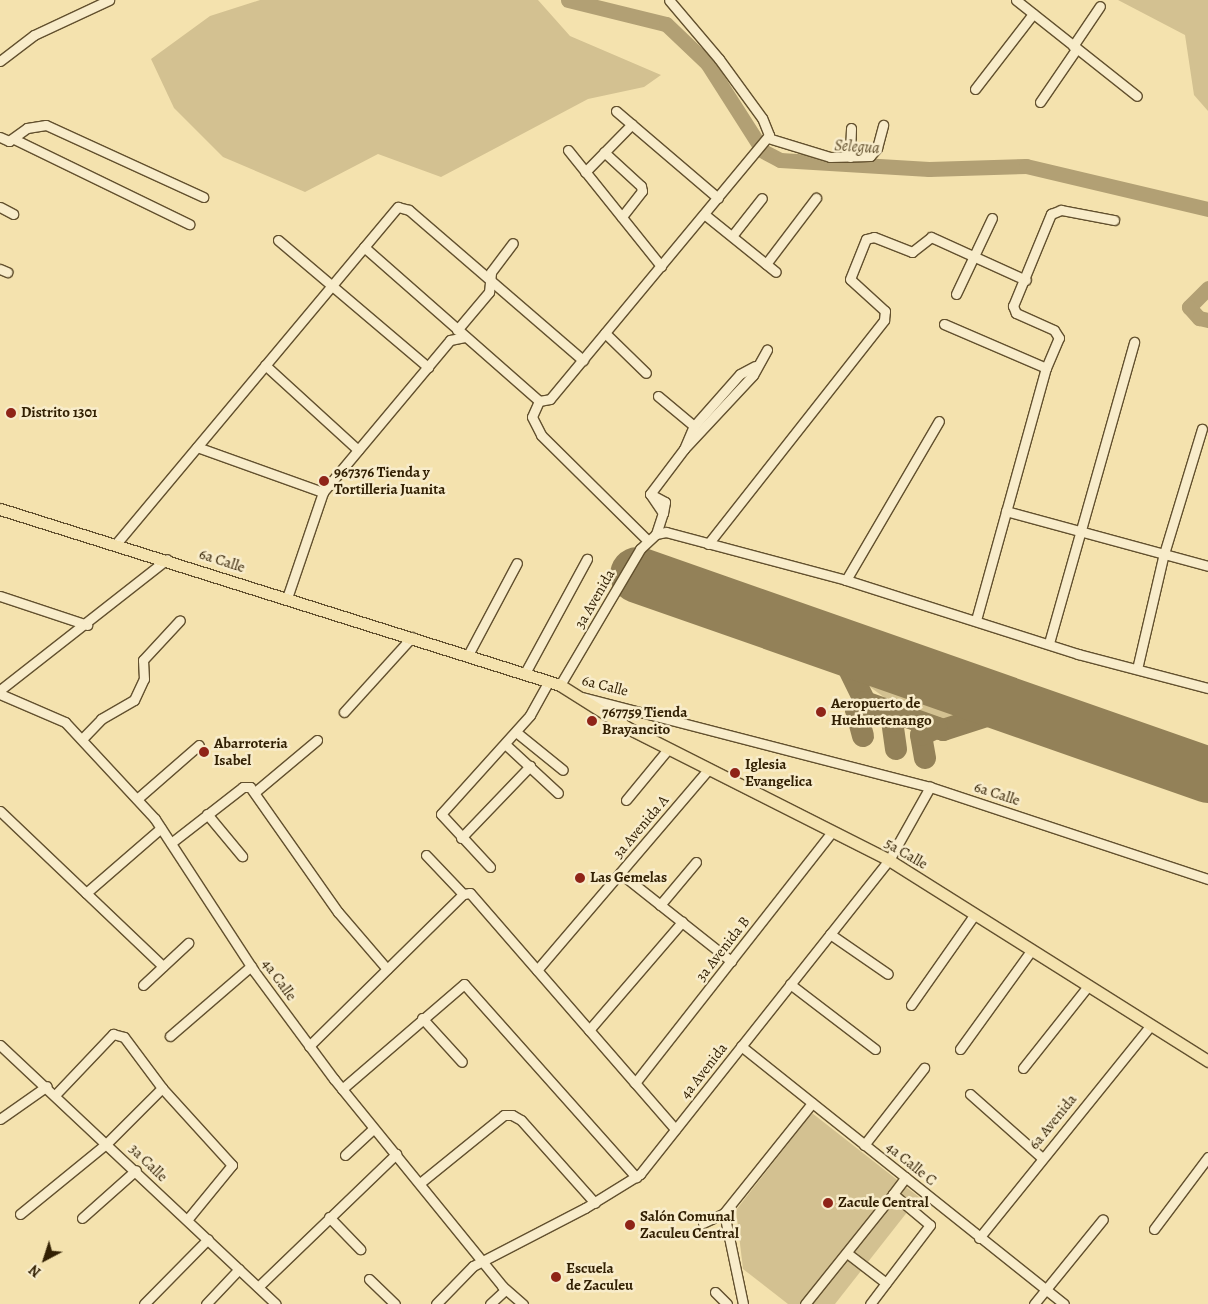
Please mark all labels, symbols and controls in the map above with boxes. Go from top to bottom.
water label: Selegua [834,136,880,158]
place label: Distrito 1301 [21,404,97,422]
marker: Distrito 1301 [5,407,17,419]
place label: 967376 Tienda y Tortilleria Juanita [334,463,445,498]
marker: 967376 Tienda y Tortilleria Juanita [318,475,330,487]
street label: 6a Calle [197,545,247,577]
street label: 3a Avenida [571,566,619,632]
street label: 6a Calle [580,672,630,700]
place label: Aeropuerto de Huehuetenango [831,694,932,729]
place label: 767759 Tienda Brayancito [602,703,688,738]
marker: Aeropuerto de Huehuetenango [815,706,827,718]
marker: 767759 Tienda Brayancito [586,715,598,727]
place label: Abarroteria Isabel [214,734,288,769]
marker: Abarroteria Isabel [198,746,210,758]
place label: Iglesia Evangelica [745,755,812,790]
marker: Iglesia Evangelica [729,767,741,779]
street label: 6a Calle [972,778,1022,810]
street label: 3a Avenida A [609,792,673,862]
street label: 5a Calle [881,834,931,874]
place label: Las Gemelas [590,869,667,887]
marker: Las Gemelas [574,872,586,884]
street label: 3a Avenida B [692,913,754,985]
street label: 4a Calle [258,956,300,1004]
street label: 4a Avenida [677,1040,731,1102]
street label: 6a Avenida [1025,1091,1081,1153]
street label: 4a Calle C [882,1138,940,1190]
street label: 3a Calle [125,1140,171,1186]
place label: Zacule Central [838,1194,929,1212]
marker: Zacule Central [822,1197,834,1209]
place label: Salón Comunal Zaculeu Central [640,1207,739,1242]
marker: Salón Comunal Zaculeu Central [624,1219,636,1231]
north arrow [20,1234,70,1284]
place label: Escuela de Zaculeu [566,1259,633,1294]
text: N [25,1260,45,1281]
marker: Escuela de Zaculeu [550,1271,562,1283]

